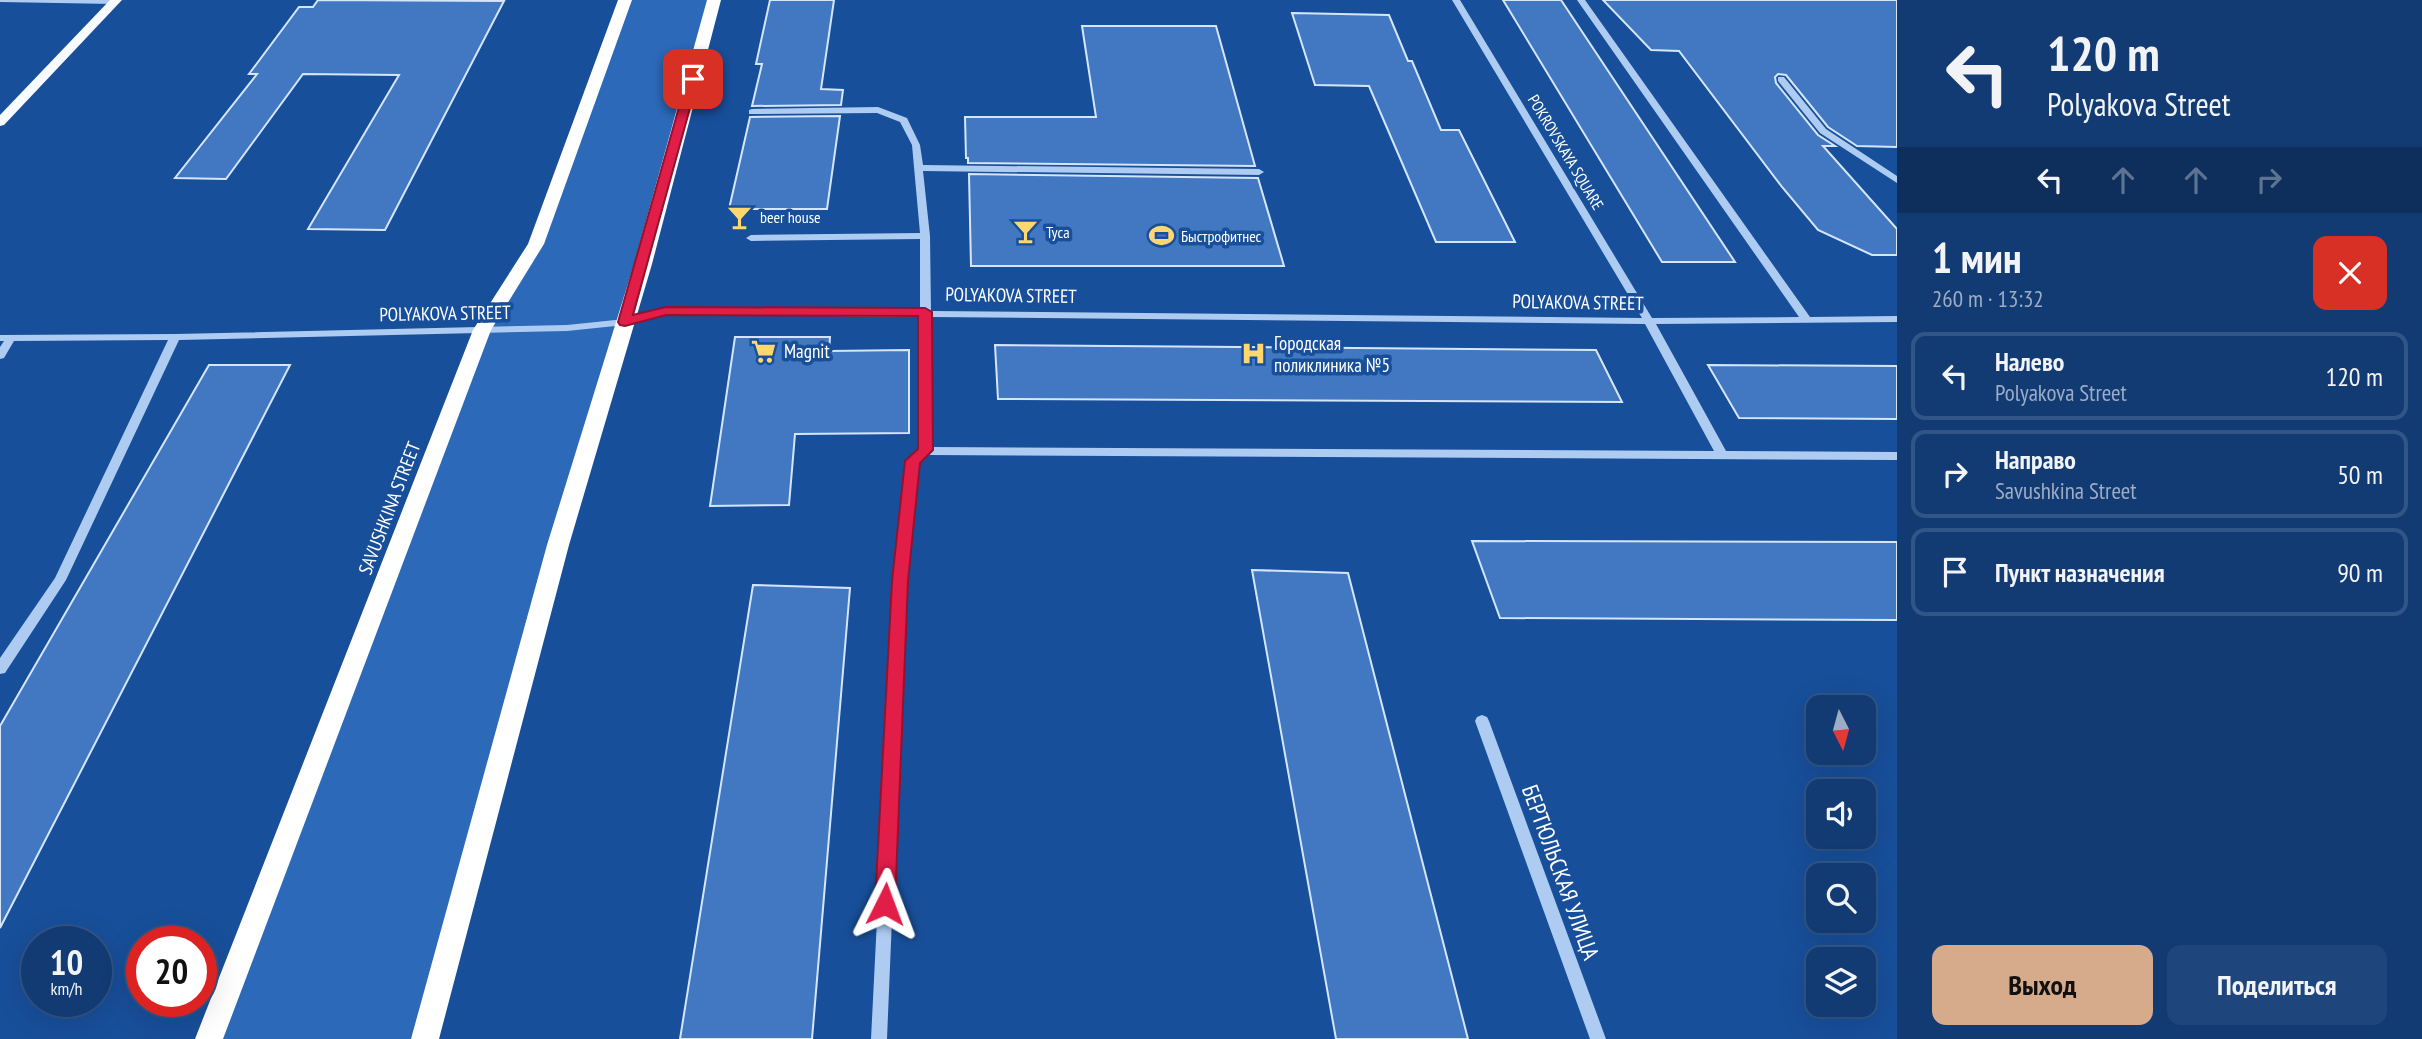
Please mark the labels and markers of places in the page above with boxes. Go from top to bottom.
pin [663,49,723,109]
bar icon: beer house [726,203,754,231]
place label: beer house [760,207,821,227]
bar icon: Туса [1012,218,1040,246]
place label: Туса [1046,222,1070,242]
sports icon: Быстрофитнес [1147,222,1175,250]
place label: Быстрофитнес [1181,226,1262,246]
place label: Городская поликлиника №5 [1274,331,1390,377]
supermarket icon: Magnit [750,337,778,365]
place label: Magnit [784,339,830,363]
hospital icon: Городская поликлиника №5 [1240,340,1268,368]

